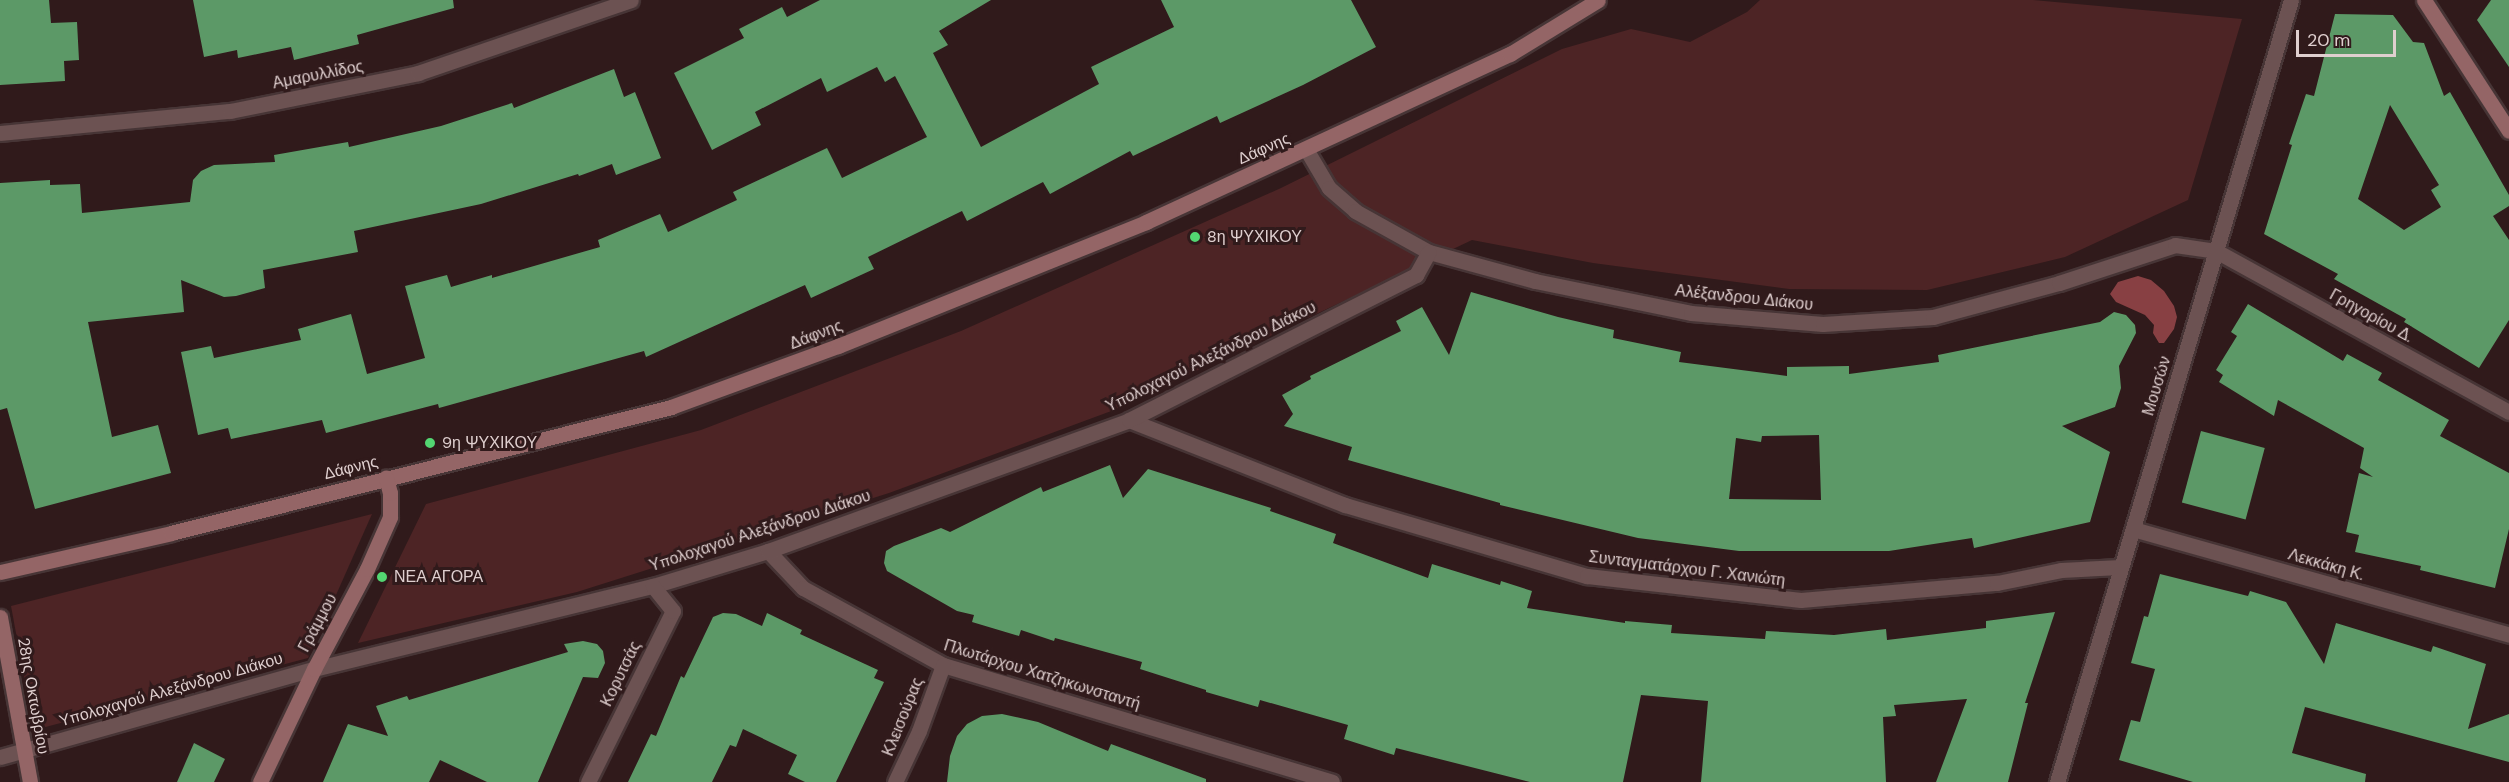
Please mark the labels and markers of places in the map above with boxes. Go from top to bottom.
place label: 8η ΨΥΧΙΚΟΥ [1207,227,1302,247]
marker: 8η ΨΥΧΙΚΟΥ [1188,230,1202,244]
place label: 9η ΨΥΧΙΚΟΥ [442,433,537,453]
marker: 9η ΨΥΧΙΚΟΥ [423,436,437,450]
place label: ΝΕΑ ΑΓΟΡΑ [394,567,483,587]
marker: ΝΕΑ ΑΓΟΡΑ [375,570,389,584]

